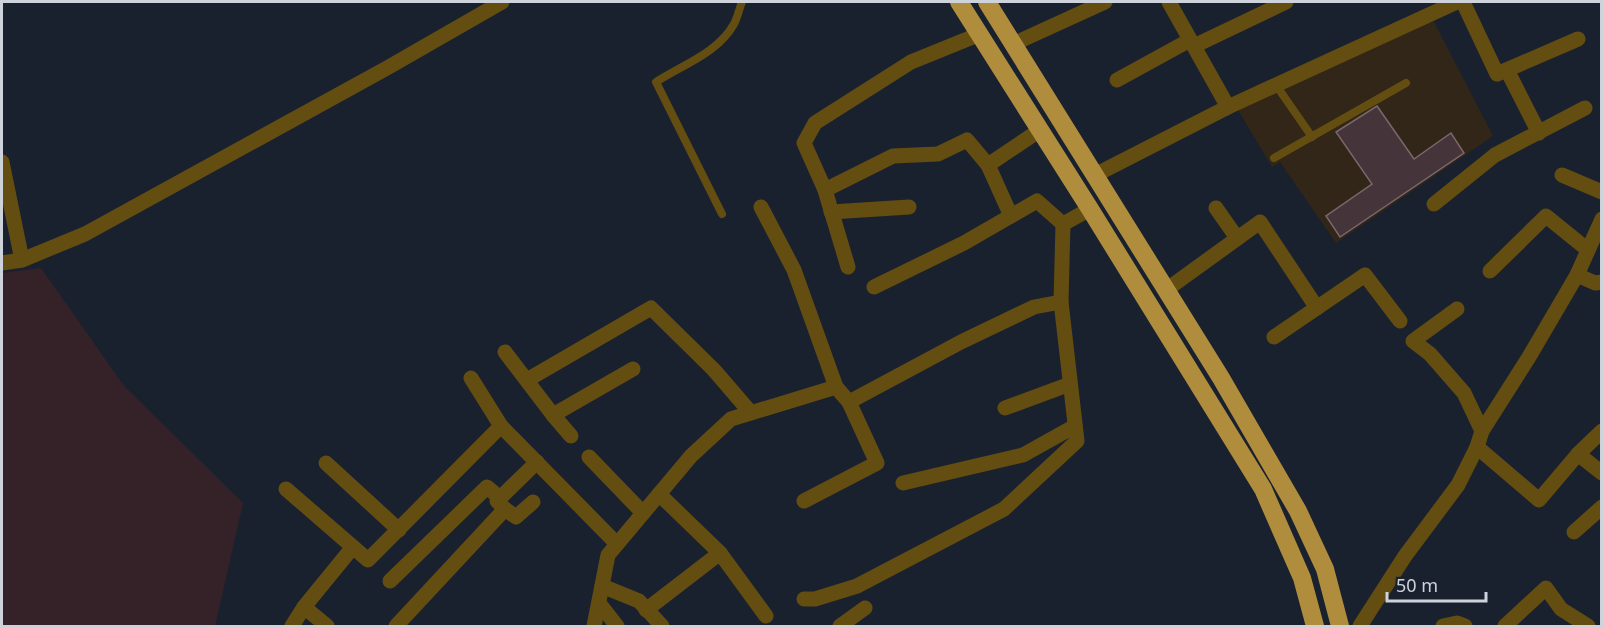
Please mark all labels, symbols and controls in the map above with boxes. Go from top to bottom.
scale bar [1387,565,1486,603]
text: 50 m [1396,573,1438,597]

